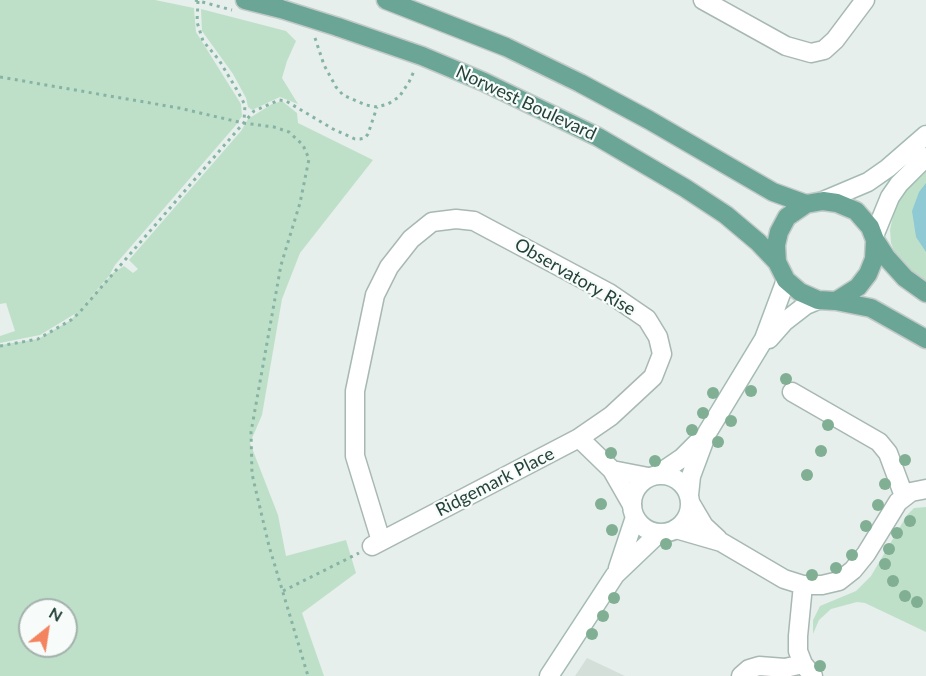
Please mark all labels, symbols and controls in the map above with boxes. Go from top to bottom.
street label: Norwest Boulevard [452,61,600,145]
street label: Observatory Rise [511,234,639,320]
street label: Ridgemark Place [432,443,558,521]
north arrow [18,598,78,658]
text: N [46,602,66,625]

